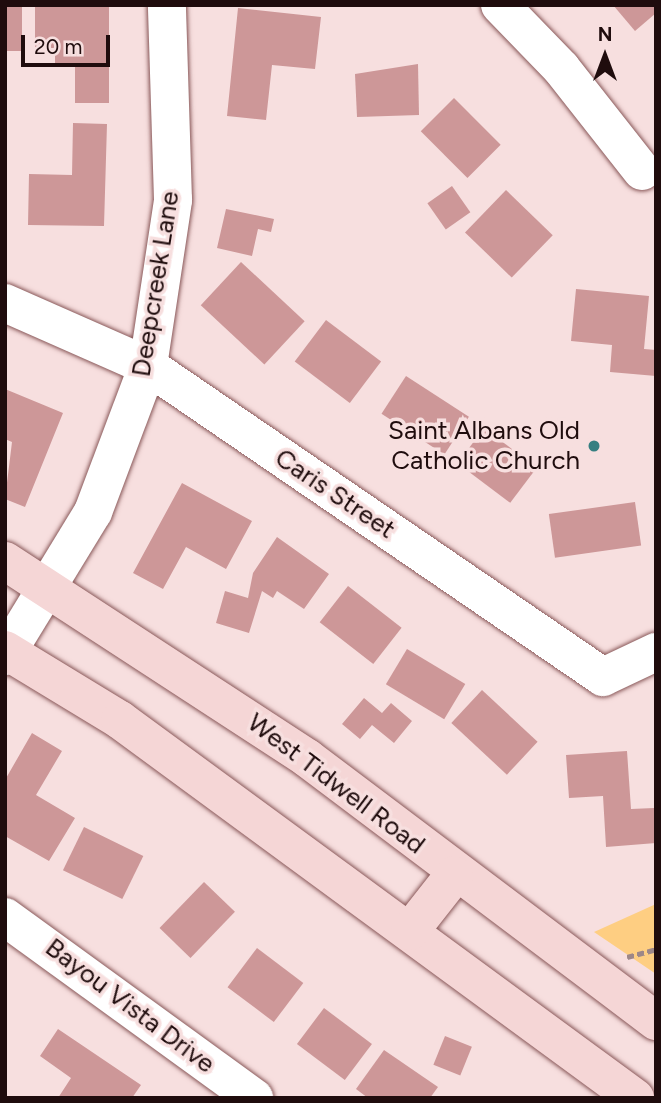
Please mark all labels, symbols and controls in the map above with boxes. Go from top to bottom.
scale bar [24,21,114,65]
north arrow [570,21,640,91]
text: N [598,23,612,46]
text: 20 m [34,34,82,59]
street label: Deepcreek Lane [126,189,186,379]
place label: Saint Albans Old Catholic Church [388,415,580,476]
marker: Saint Albans Old Catholic Church [586,438,602,454]
street label: Caris Street [269,442,401,546]
street label: West Tidwell Road [241,707,431,861]
street label: Bayou Vista Drive [39,932,221,1080]

